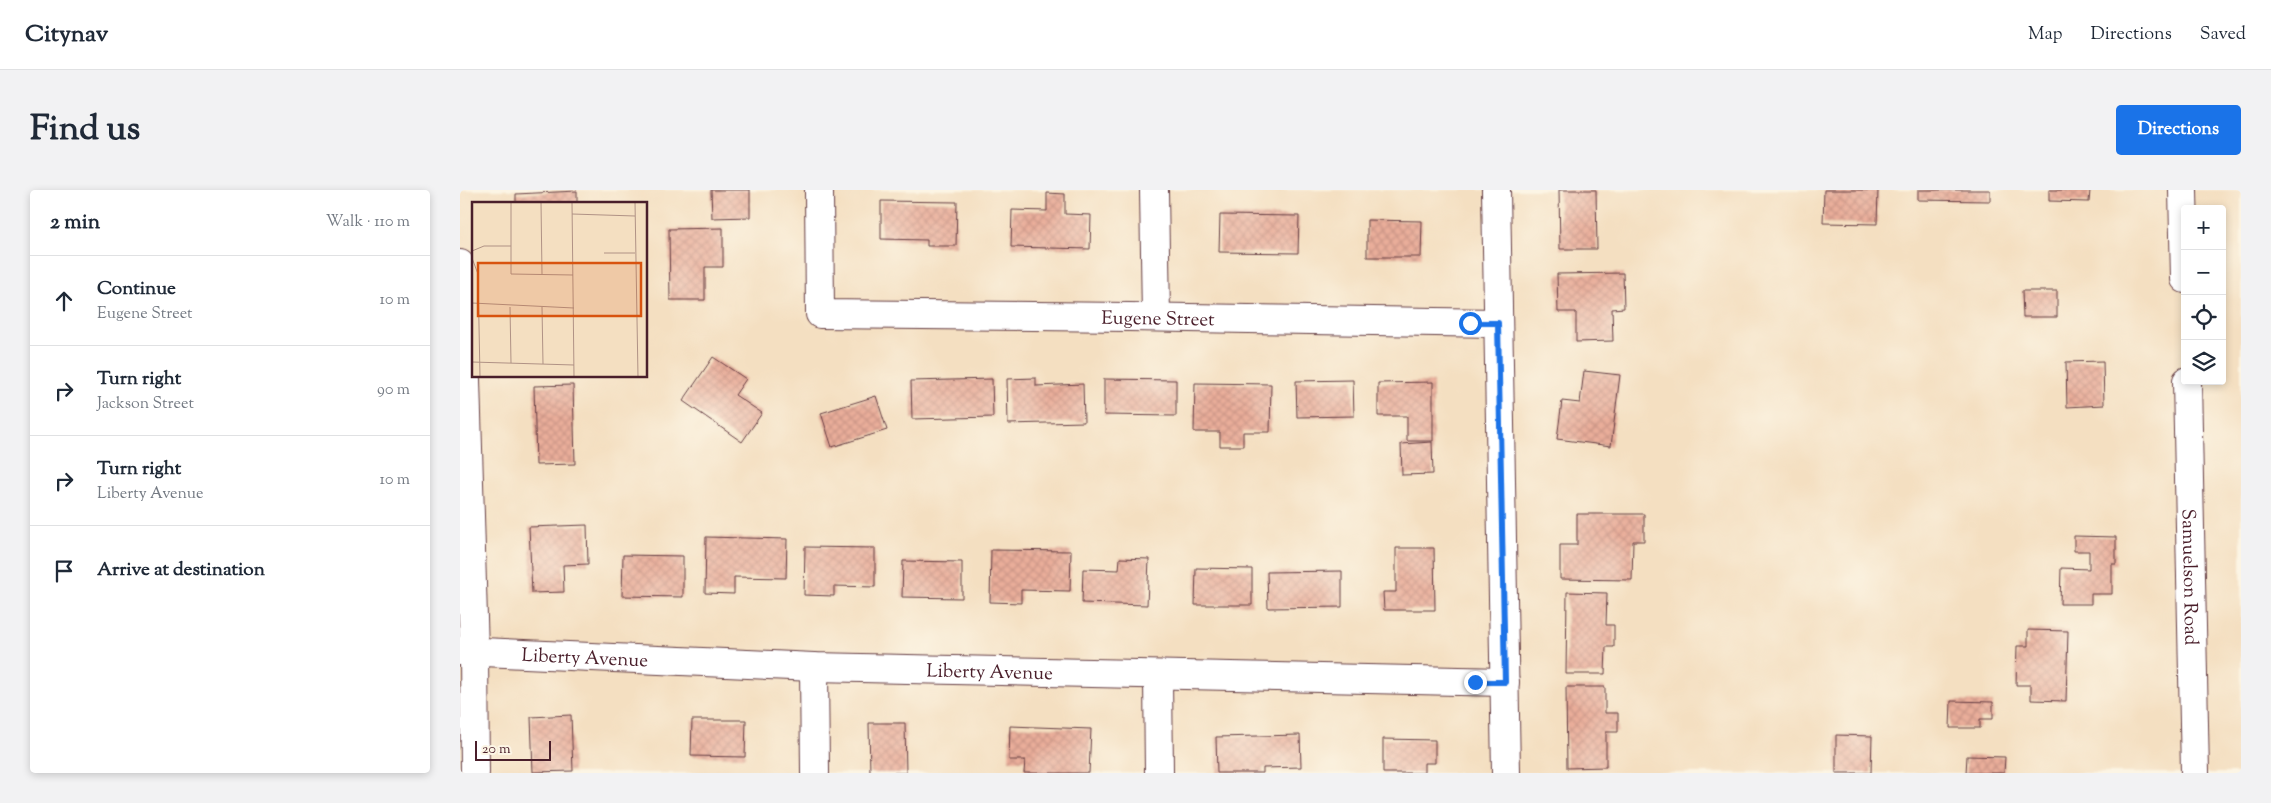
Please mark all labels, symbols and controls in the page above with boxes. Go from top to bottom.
text: Citynav [25,18,108,52]
text: Map [2028,22,2063,48]
text: Directions [2091,22,2172,48]
text: Saved [2200,22,2246,48]
text: Find us [30,105,140,156]
button: Directions [2116,105,2241,155]
inset map [472,202,648,378]
map controls [2181,205,2226,385]
button: + [2181,205,2226,250]
text: 2 min [50,208,100,238]
text: Walk · 110 m [326,211,410,234]
button: − [2181,250,2226,295]
text: Continue [97,276,176,303]
icon: ahead [50,287,78,315]
text: 10 m [380,289,410,312]
button: locate [2181,295,2226,340]
text: Eugene Street [97,303,193,326]
street label: Eugene Street [1101,306,1215,334]
route start [1459,312,1482,335]
button: layers [2181,340,2226,385]
text: Turn right [97,366,181,393]
icon: right [50,377,78,405]
text: 90 m [377,379,410,402]
text: Jackson Street [97,393,194,416]
text: Turn right [97,456,181,483]
icon: right [50,467,78,495]
text: 10 m [380,469,410,492]
text: Liberty Avenue [97,483,204,506]
street label: Samuelson Road [2174,508,2203,646]
icon: arrive [50,557,78,585]
text: Arrive at destination [97,557,265,584]
street label: Liberty Avenue [521,643,649,675]
street label: Liberty Avenue [926,658,1053,688]
route end [1464,671,1487,694]
scale bar [475,738,551,761]
text: 20 m [482,740,511,760]

